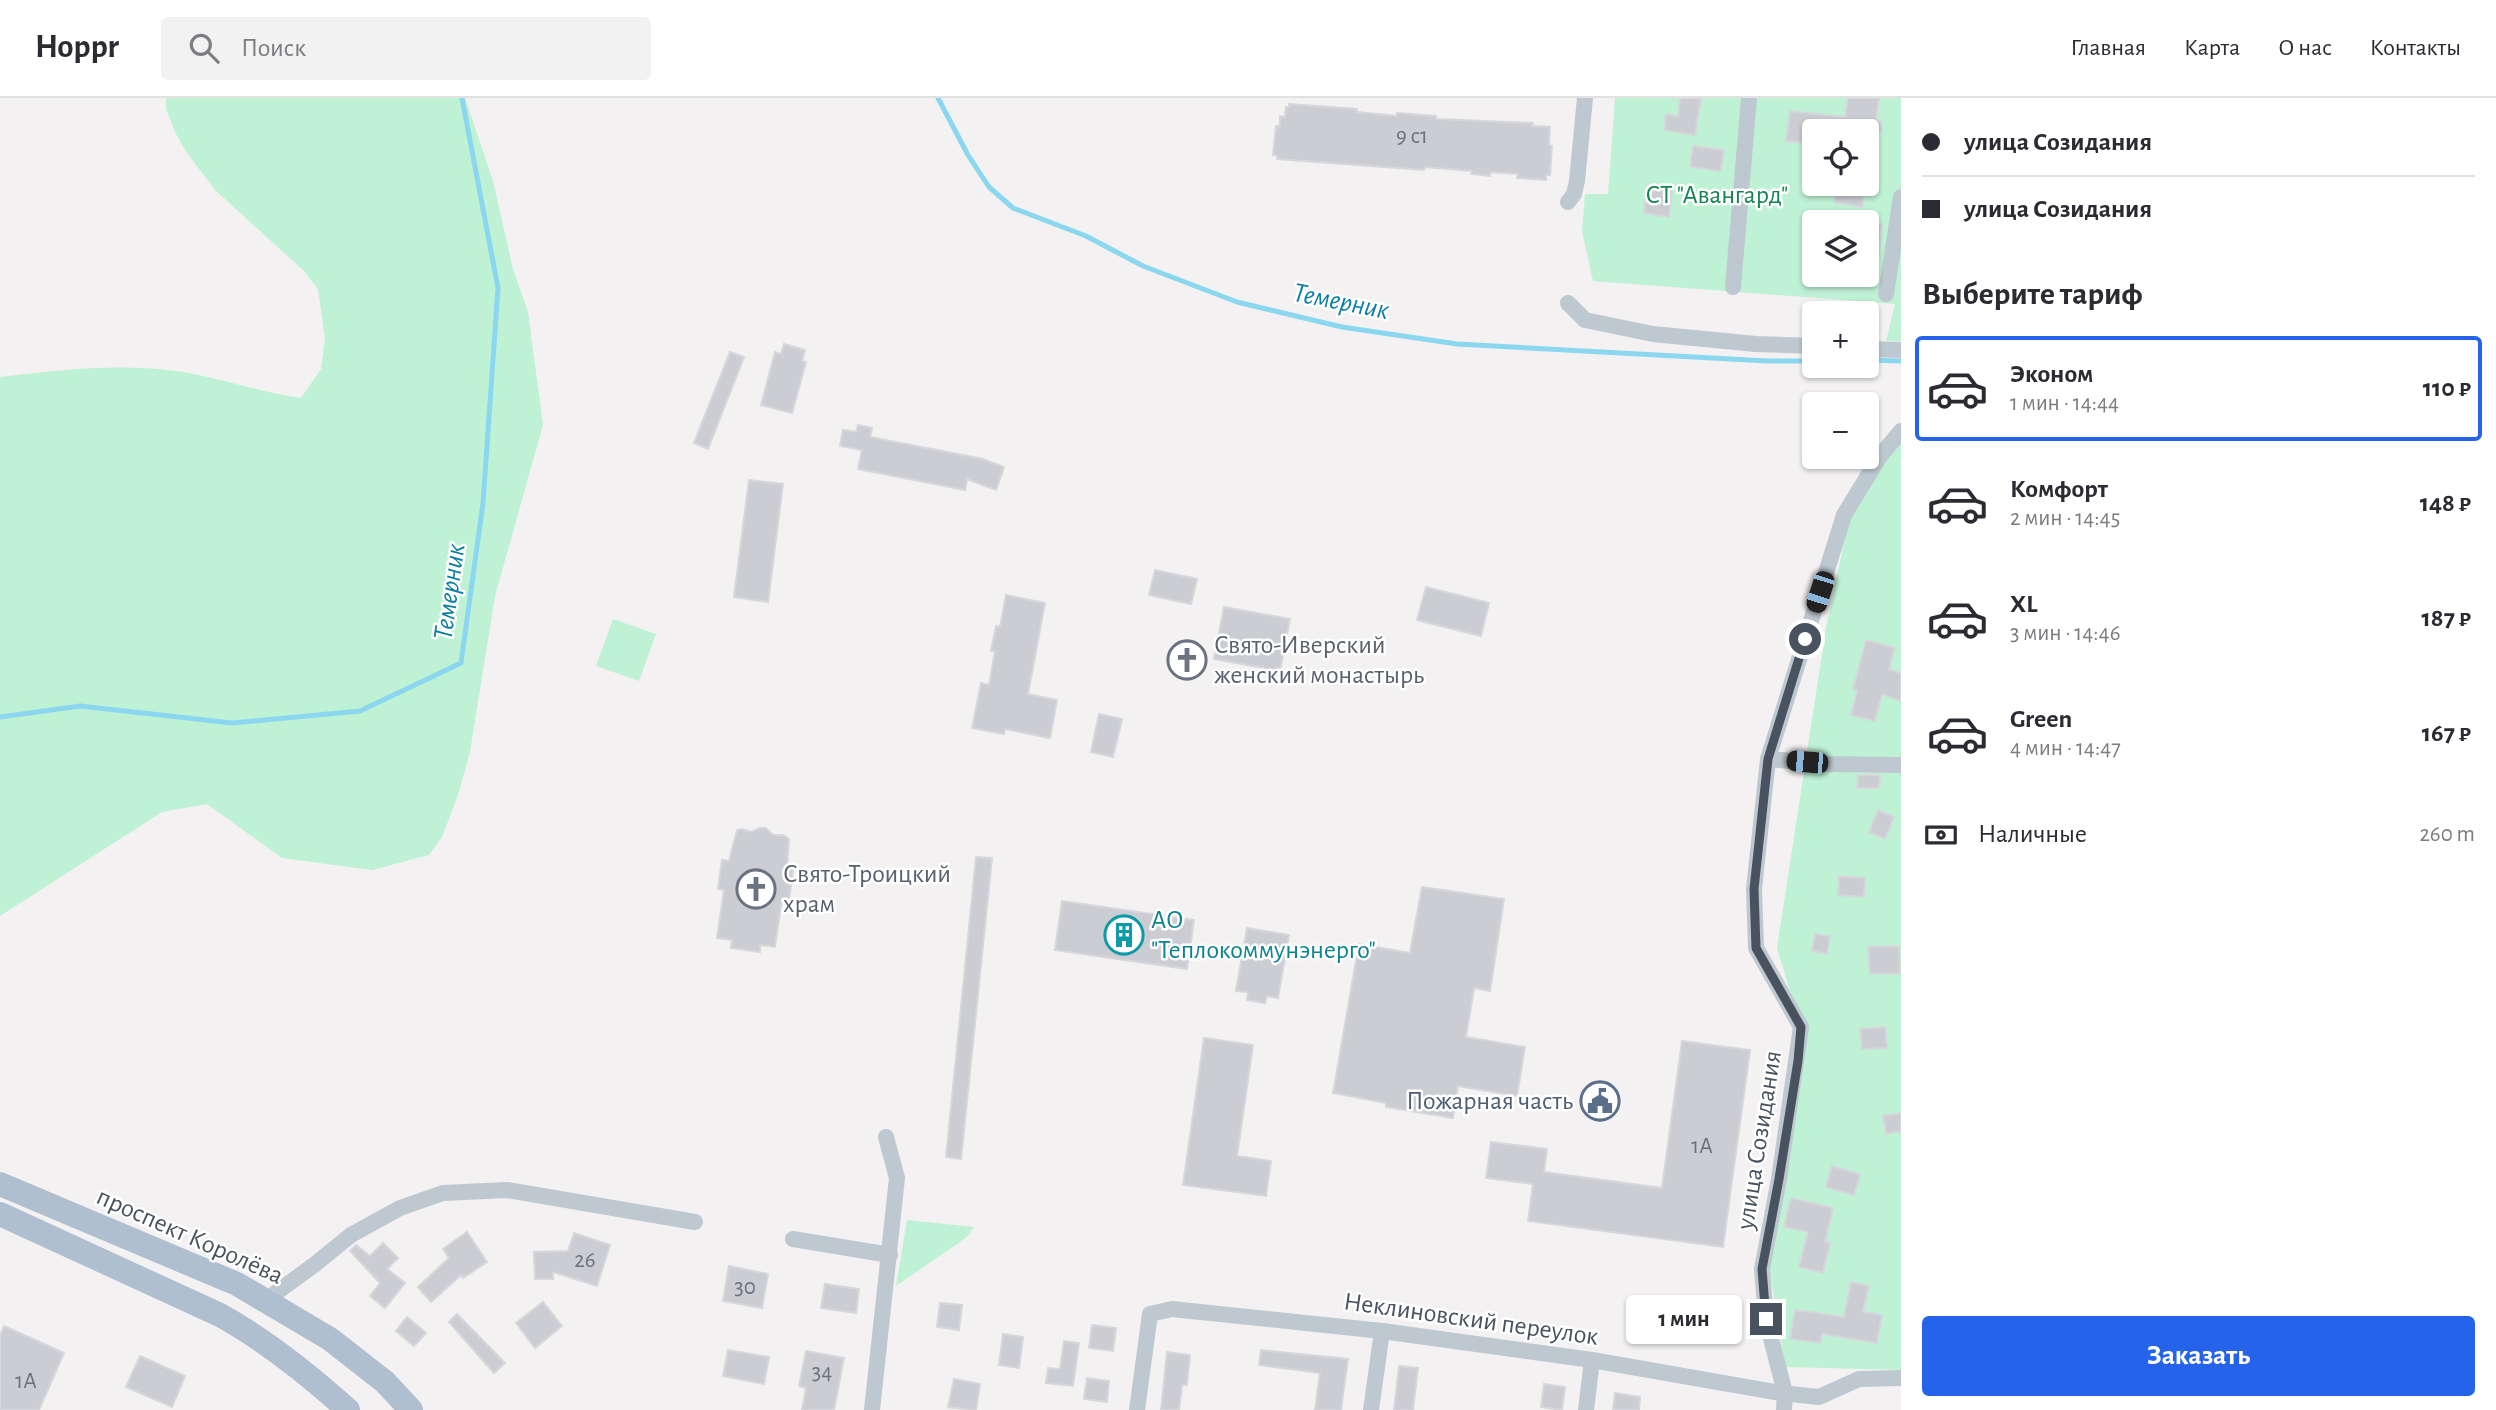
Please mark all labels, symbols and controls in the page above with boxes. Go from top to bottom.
search box [161,17,651,80]
icon: search [185,29,223,67]
text: Hoppr [35,31,119,64]
text: Поиск [241,35,306,61]
text: Главная [2071,36,2146,60]
text: Карта [2184,36,2240,60]
text: О нас [2278,36,2332,60]
text: Контакты [2370,36,2461,60]
map controls [1802,119,1879,469]
button: locate [1802,119,1879,196]
house number: 9 с1 [1396,125,1428,148]
text: улица Созидания [1964,129,2152,155]
park label: СТ "Авангард" [1646,182,1788,208]
text: улица Созидания [1964,196,2152,222]
button: layers [1802,210,1879,287]
text: Выберите тариф [1922,278,2143,310]
water label: Темерник [1291,279,1392,325]
button: + [1802,301,1879,378]
icon: car [1926,357,1989,420]
text: Эконом [2010,361,2093,387]
text: 110 ₽ [2423,375,2471,401]
button: − [1802,392,1879,469]
text: 1 мин · 14:44 [2010,392,2119,415]
icon: car [1926,472,1989,535]
text: Комфорт [2010,476,2108,502]
text: 148 ₽ [2420,490,2471,516]
text: 2 мин · 14:45 [2010,507,2120,530]
water label: Темерник [429,541,471,642]
car [1804,569,1837,615]
icon: car [1926,587,1989,650]
text: XL [2010,591,2037,617]
text: 187 ₽ [2421,605,2471,631]
text: 3 мин · 14:46 [2010,622,2120,645]
route start [1789,623,1821,655]
place label: Свято-Иверский женский монастырь [1214,632,1424,688]
church icon: Свято-Иверский женский монастырь [1166,639,1208,681]
icon: car [1926,702,1989,765]
text: Green [2010,706,2072,732]
text: 167 ₽ [2422,720,2471,746]
text: 4 мин · 14:47 [2010,737,2121,760]
car [1786,750,1829,774]
icon: cash [1922,816,1960,854]
text: Наличные [1978,821,2087,847]
text: 260 m [2419,823,2475,846]
place label: Свято-Троицкий храм [783,861,951,917]
church icon: Свято-Троицкий храм [735,868,777,910]
place label: АО "Теплокоммунэнерго" [1151,907,1376,963]
building icon: АО "Теплокоммунэнерго" [1103,914,1145,956]
street label: улица Созидания [1732,1049,1786,1232]
public building icon: Пожарная часть [1579,1080,1621,1122]
place label: Пожарная часть [1406,1088,1573,1114]
house number: 1А [1691,1135,1713,1158]
street label: проспект Королёва [93,1183,287,1289]
house number: 26 [574,1249,596,1272]
house number: 30 [734,1276,756,1299]
street label: Неклиновский переулок [1342,1288,1600,1350]
callout: 1 мин [1626,1294,1742,1344]
route end [1750,1303,1782,1335]
text: 1 мин [1658,1308,1710,1331]
button: Заказать [1922,1316,2475,1396]
house number: 34 [812,1361,832,1384]
house number: 1А [15,1370,37,1393]

